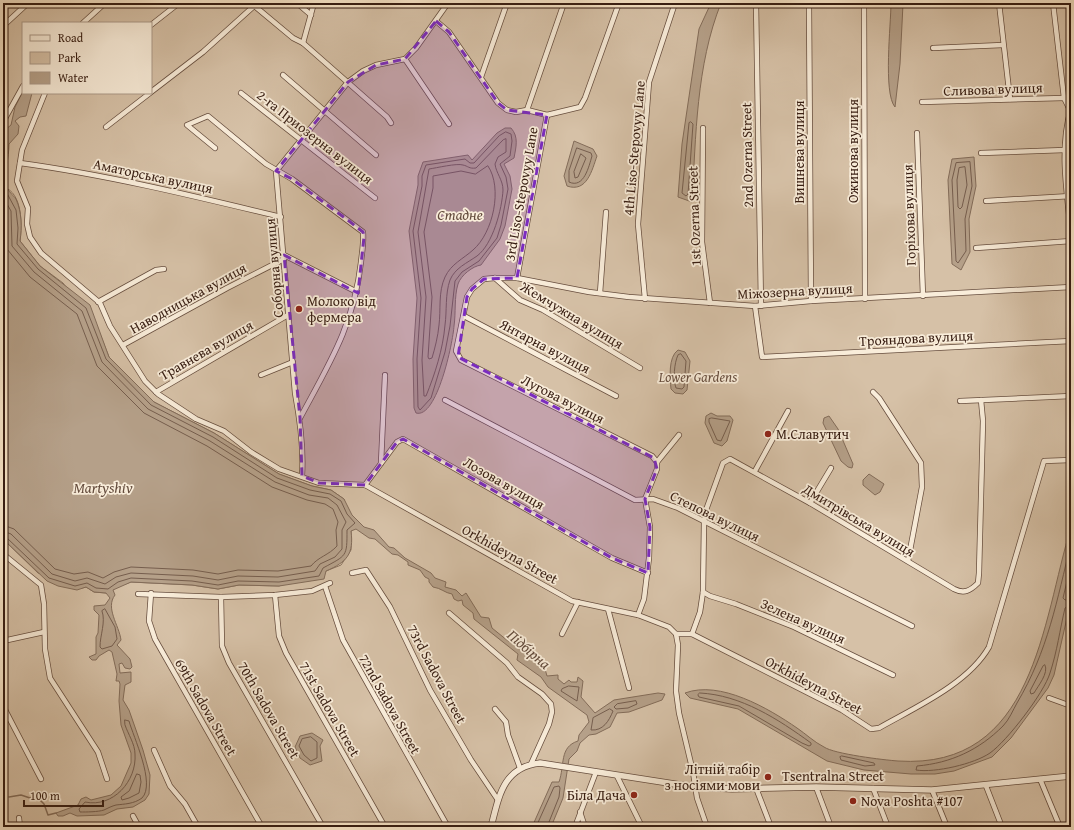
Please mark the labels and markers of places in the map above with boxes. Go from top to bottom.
place label: Молоко від фермера [307,291,376,327]
marker: Молоко від фермера [294,304,304,314]
place label: М.Славутич [776,424,849,444]
marker: М.Славутич [763,429,773,439]
place label: Літній табір з носіями мови [665,759,760,795]
marker: Літній табір з носіями мови [763,772,773,782]
place label: Біла Дача [567,785,626,805]
marker: Біла Дача [629,790,639,800]
place label: Nova Poshta #107 [861,791,963,811]
marker: Nova Poshta #107 [848,796,858,806]

